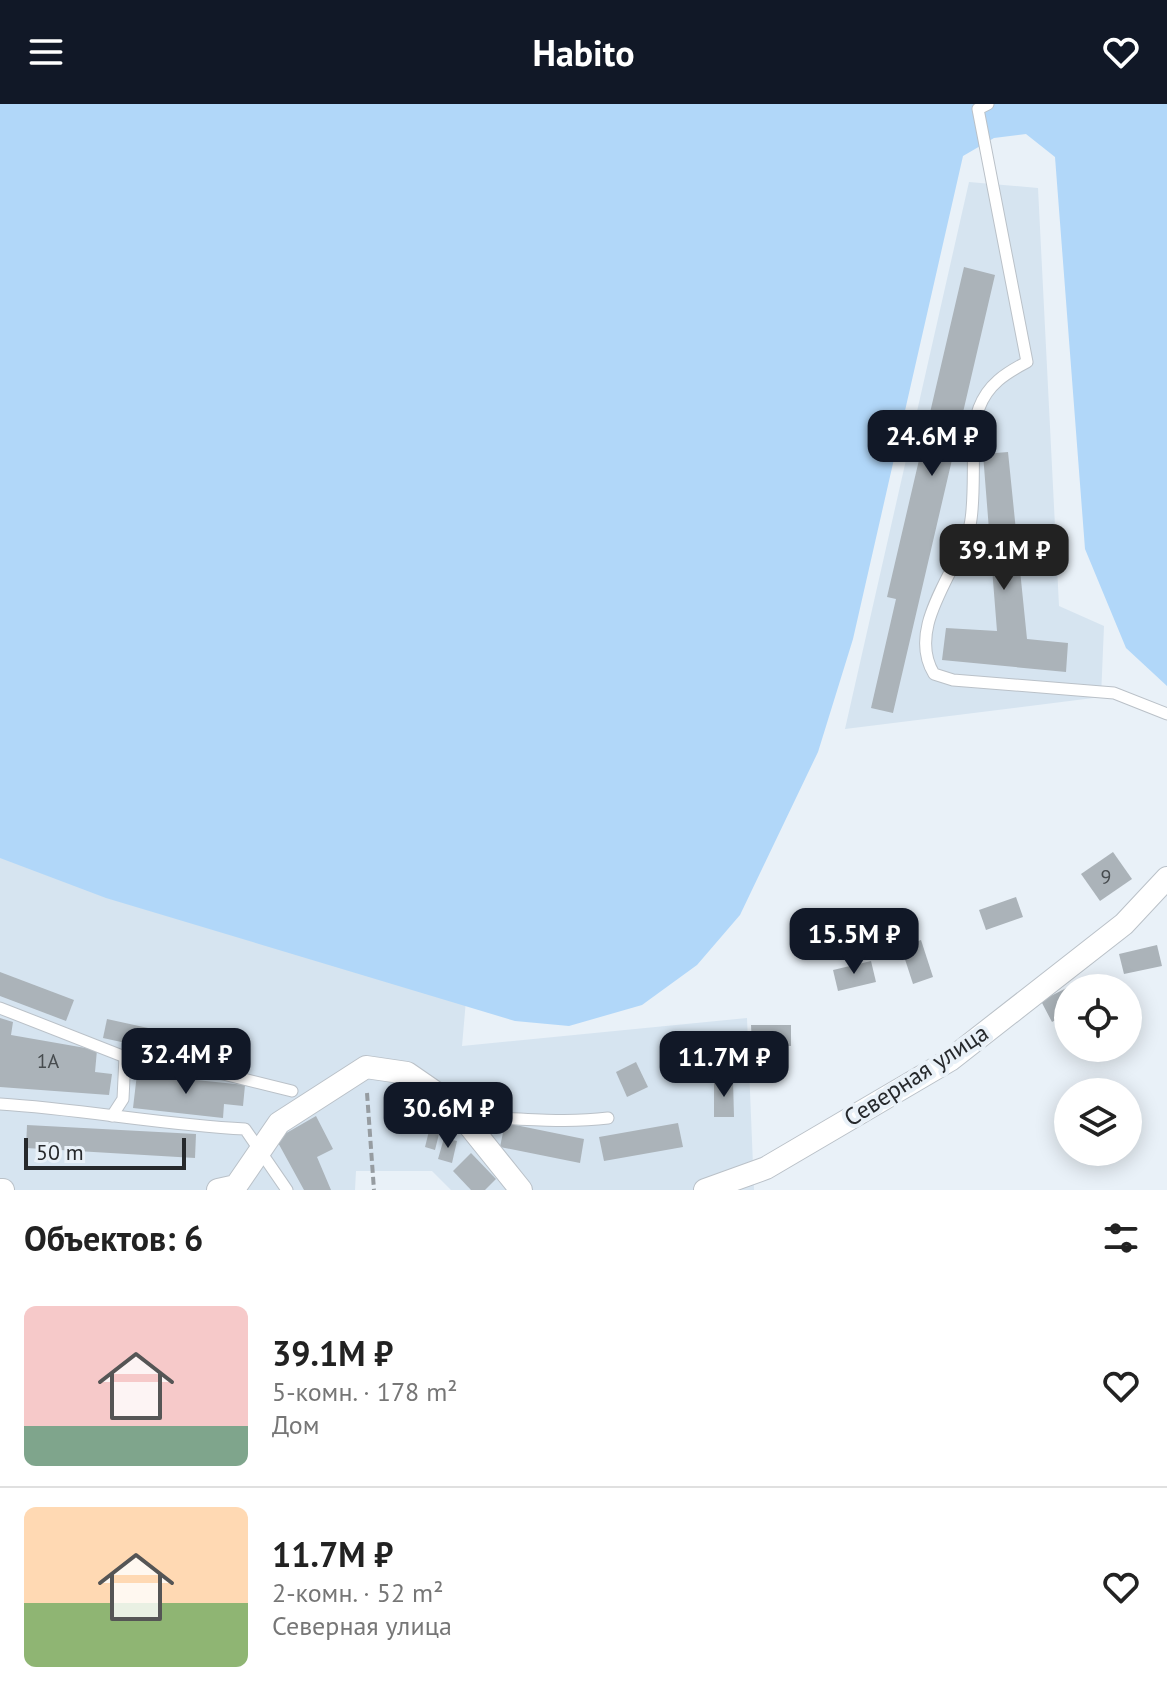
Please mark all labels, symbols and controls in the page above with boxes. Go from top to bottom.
text: Habito [533,29,635,76]
icon: menu [24,30,68,74]
icon: heart [1099,30,1143,74]
pin: 24.6M ₽ [858,410,1006,478]
text: 24.6M ₽ [886,419,978,452]
pin: 39.1M ₽ [930,524,1078,592]
text: 39.1M ₽ [958,533,1050,566]
house number: 9 [1101,864,1111,890]
pin: 15.5M ₽ [780,908,928,976]
text: 15.5M ₽ [808,917,900,950]
map controls [1054,974,1142,1166]
button: locate [1054,974,1142,1062]
street label: Северная улица [838,1017,994,1133]
pin: 32.4M ₽ [112,1028,260,1096]
pin: 11.7M ₽ [650,1031,798,1099]
text: 32.4M ₽ [140,1037,232,1070]
text: 11.7M ₽ [678,1040,770,1073]
house number: 1А [37,1048,60,1074]
button: layers [1054,1078,1142,1166]
pin: 30.6M ₽ [374,1082,522,1150]
text: 30.6M ₽ [402,1091,494,1124]
scale bar [24,1134,186,1170]
text: 50 m [36,1138,84,1166]
text: Объектов: 6 [24,1216,203,1260]
icon: filters [1099,1216,1143,1260]
text: 39.1M ₽ [272,1331,393,1375]
icon: home [88,1338,184,1434]
icon: heart [1099,1364,1143,1408]
text: 5-комн. · 178 m² [272,1375,458,1408]
text: Дом [272,1408,320,1441]
text: 11.7M ₽ [272,1532,393,1576]
icon: home [88,1539,184,1635]
icon: heart [1099,1565,1143,1609]
text: 2-комн. · 52 m² [272,1576,443,1609]
text: Северная улица [272,1609,452,1642]

